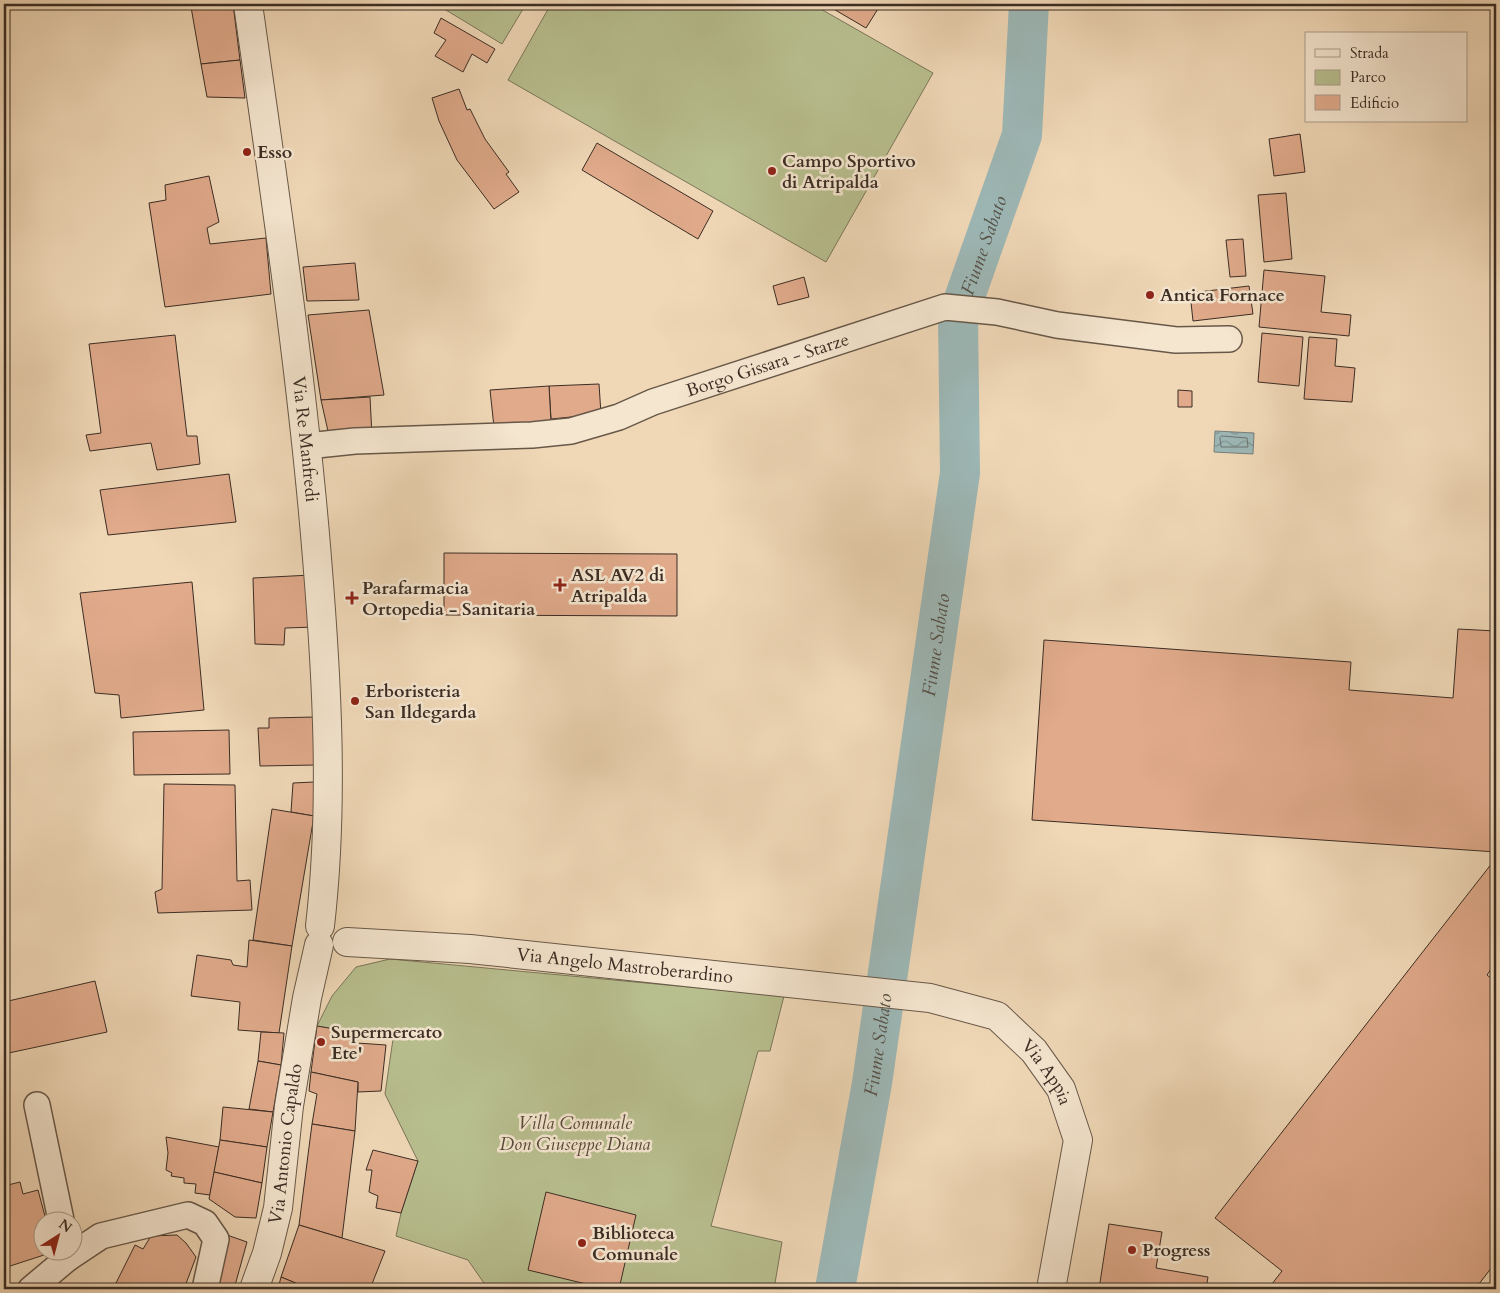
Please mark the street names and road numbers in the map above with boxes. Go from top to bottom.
street label: Borgo Gissara - Starze [683,327,852,403]
street label: Via Re Manfredi [286,375,324,503]
street label: Via Angelo Mastroberardino [515,942,735,990]
street label: Via Appia [1016,1033,1078,1109]
street label: Via Antonio Capaldo [262,1061,309,1227]

